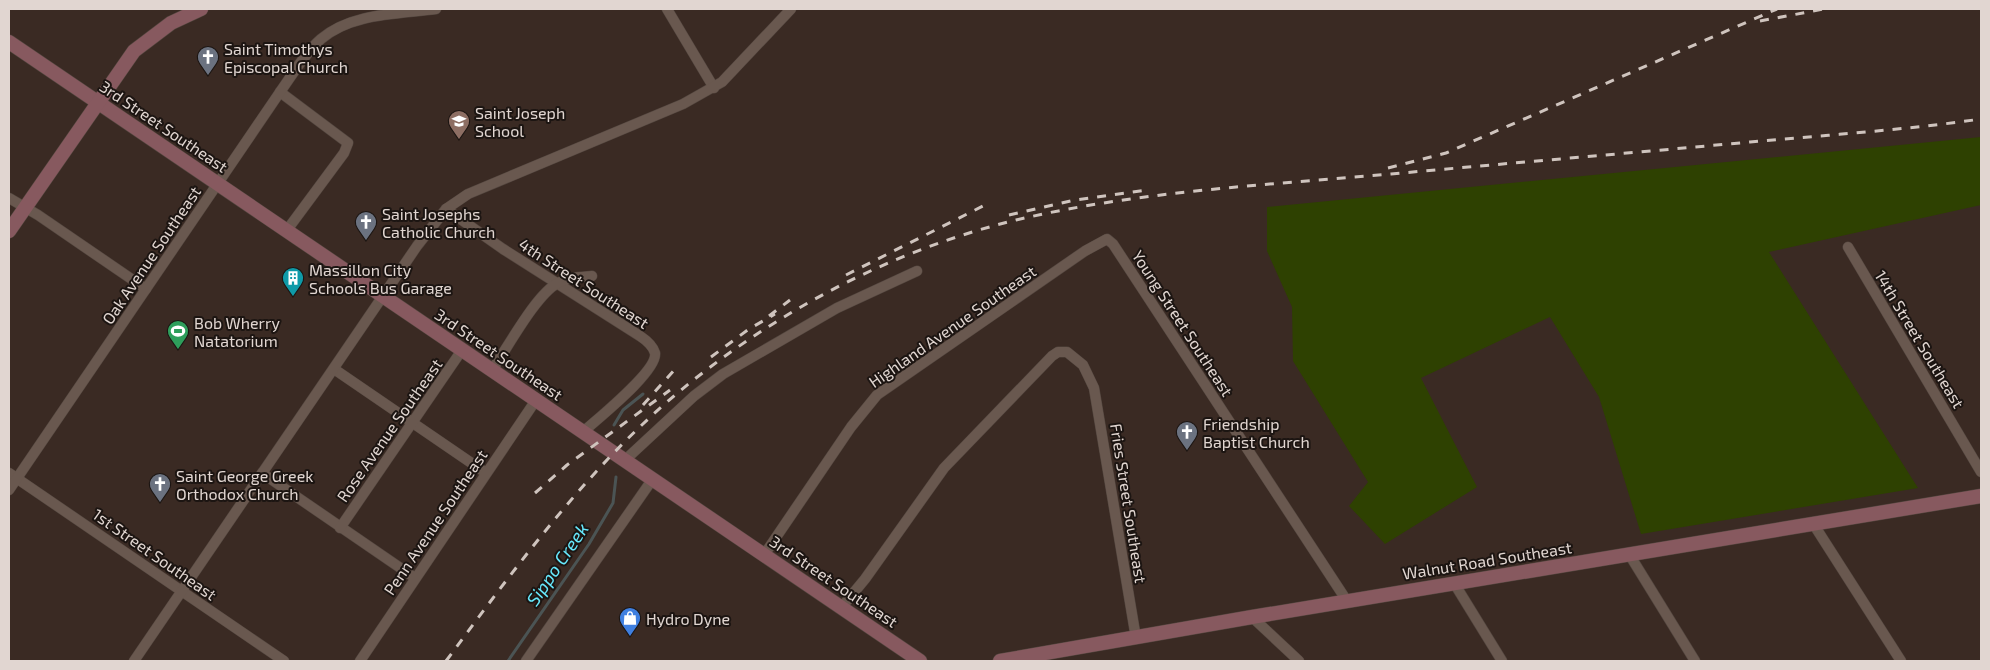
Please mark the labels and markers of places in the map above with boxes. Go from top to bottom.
place label: Saint Timothys Episcopal Church [224,39,348,76]
church icon: Saint Timothys Episcopal Church [196,45,220,76]
place label: Saint Joseph School [475,103,565,140]
school or university icon: Saint Joseph School [447,109,471,140]
place label: Saint Josephs Catholic Church [382,204,495,241]
church icon: Saint Josephs Catholic Church [354,210,378,241]
place label: Massillon City Schools Bus Garage [309,260,452,297]
building icon: Massillon City Schools Bus Garage [281,266,305,297]
place label: Bob Wherry Natatorium [194,313,280,350]
sports icon: Bob Wherry Natatorium [166,319,190,350]
place label: Friendship Baptist Church [1203,414,1310,451]
church icon: Friendship Baptist Church [1175,420,1199,451]
place label: Saint George Greek Orthodox Church [176,466,313,503]
church icon: Saint George Greek Orthodox Church [148,472,172,503]
shop icon: Hydro Dyne [618,606,642,637]
place label: Hydro Dyne [646,609,730,628]

